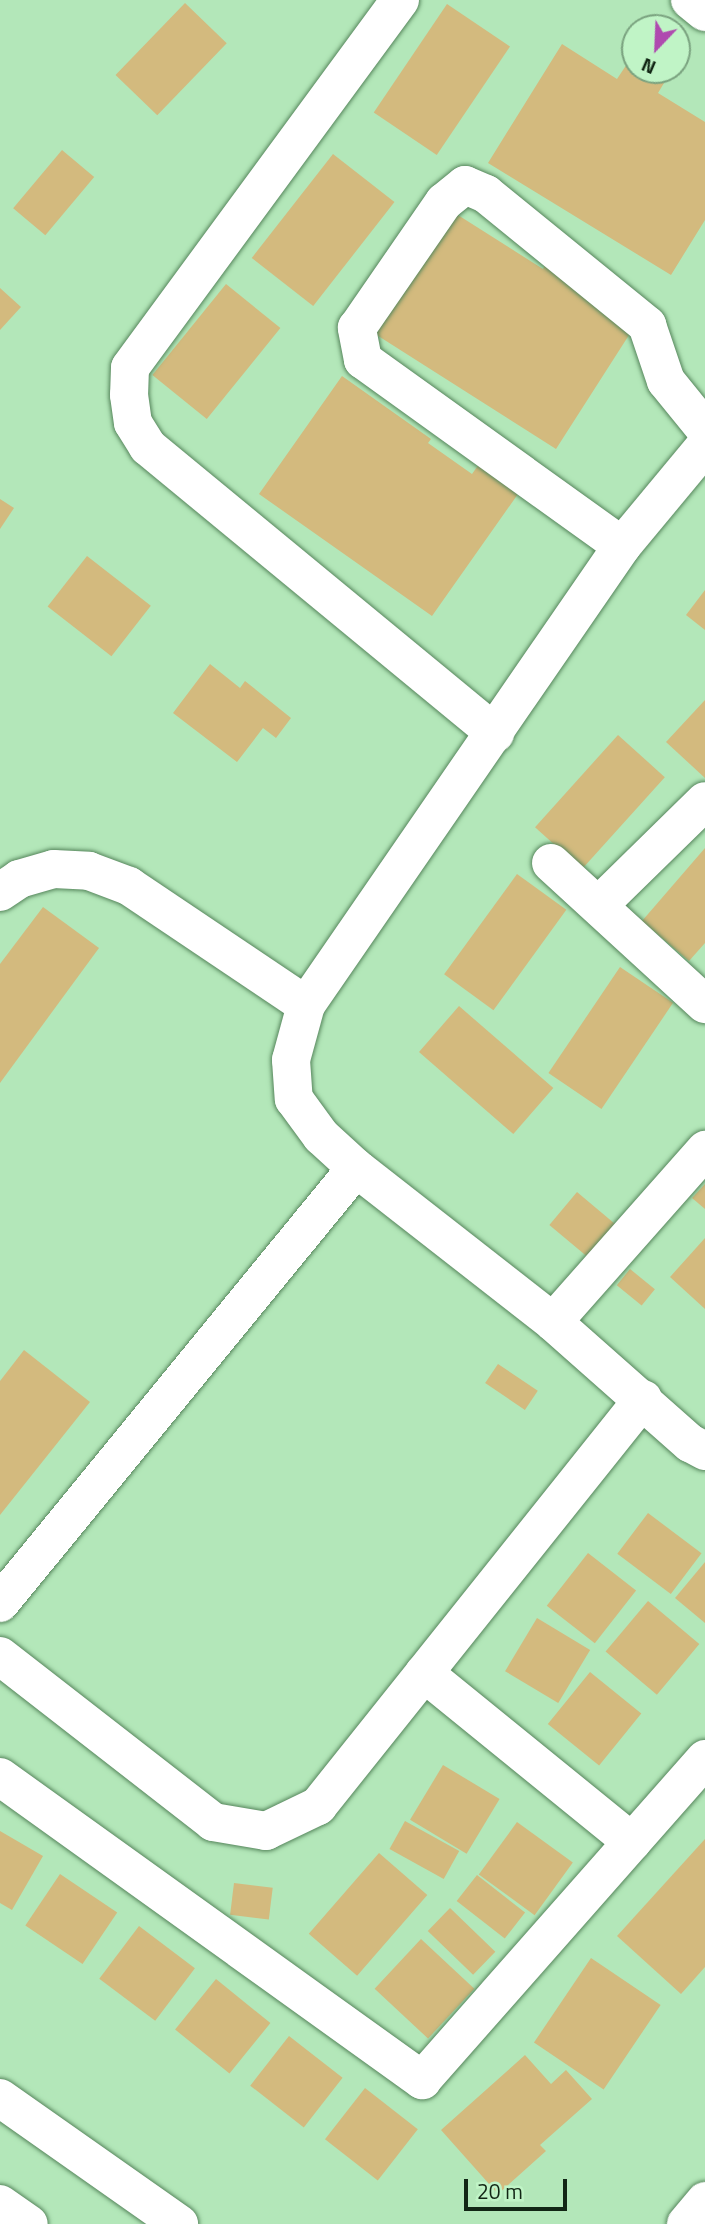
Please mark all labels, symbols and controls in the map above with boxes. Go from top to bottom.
north arrow [621,14,691,84]
text: N [637,51,660,83]
scale bar [467,2164,570,2208]
text: 20 m [477,2175,523,2207]

